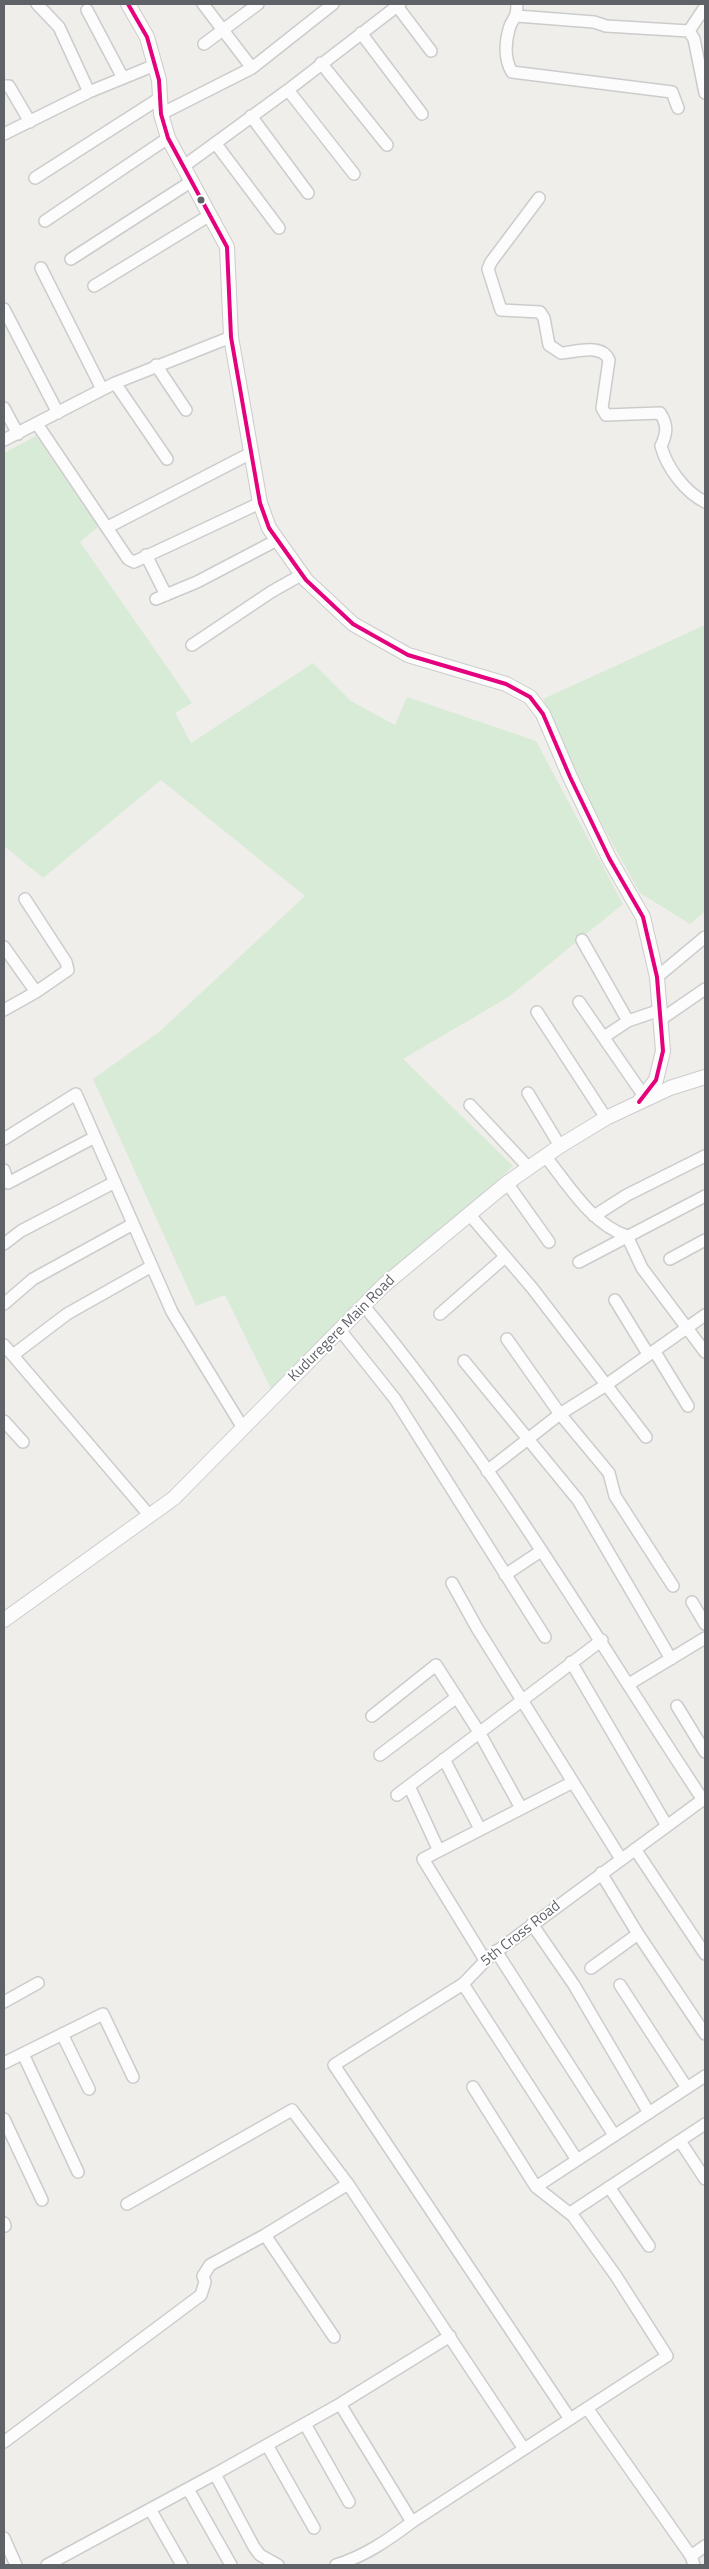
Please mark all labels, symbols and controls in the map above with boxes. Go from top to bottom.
unlabelled marker [196,195,206,205]
street label: Kuduregere Main Road [285,1272,399,1386]
street label: 5th Cross Road [478,1897,564,1971]

